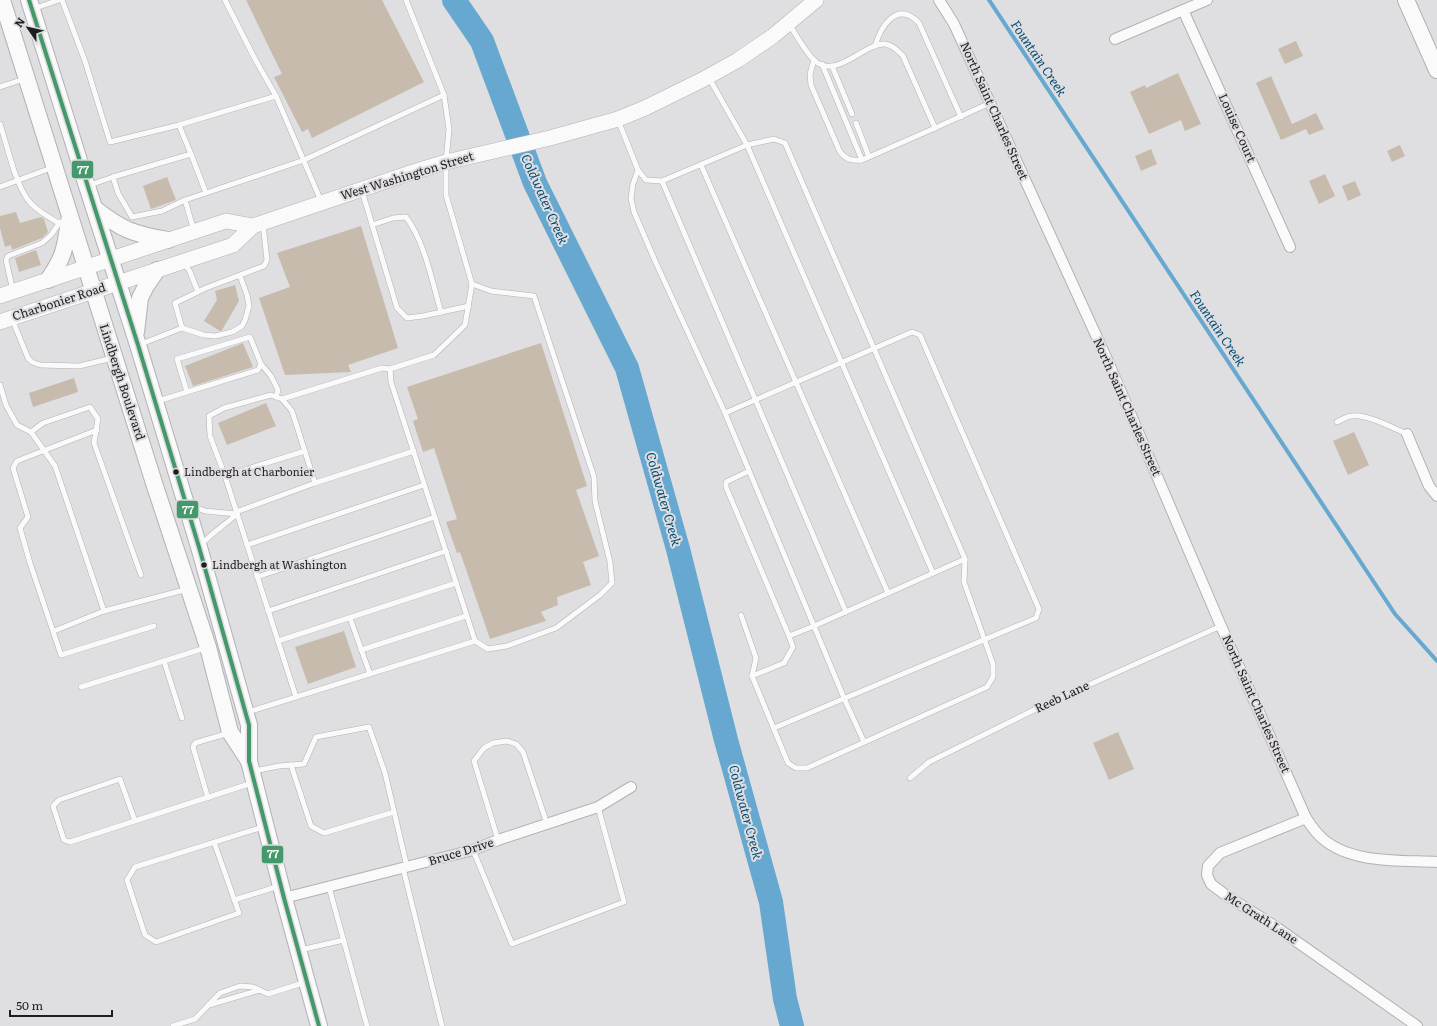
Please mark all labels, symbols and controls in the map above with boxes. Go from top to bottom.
north arrow [8,8,48,48]
text: N [10,14,28,30]
water label: Fountain Creek [1007,16,1072,100]
street label: North Saint Charles Street [956,39,1034,183]
street label: Louise Court [1215,90,1261,165]
street label: West Washington Street [338,146,476,204]
water label: Coldwater Creek [517,151,574,248]
line badge: 77 [71,160,94,179]
text: 77 [77,161,89,177]
street label: Charbonier Road [10,277,108,325]
water label: Fountain Creek [1186,286,1251,370]
street label: Lindbergh Boulevard [96,321,150,443]
street label: North Saint Charles Street [1089,335,1167,479]
water label: Coldwater Creek [642,450,687,549]
place label: Lindbergh at Charbonier [184,463,315,479]
marker: Lindbergh at Charbonier [171,467,181,477]
line badge: 77 [176,500,199,519]
text: 77 [182,501,194,517]
place label: Lindbergh at Washington [212,556,347,572]
marker: Lindbergh at Washington [199,560,209,570]
street label: North Saint Charles Street [1218,632,1296,776]
street label: Reeb Lane [1031,676,1092,717]
water label: Coldwater Creek [725,763,768,862]
street label: Bruce Drive [426,833,496,869]
line badge: 77 [261,845,284,864]
text: 77 [267,845,279,861]
street label: Mc Grath Lane [1221,887,1302,948]
scale bar [10,992,112,1018]
text: 50 m [16,996,43,1014]

